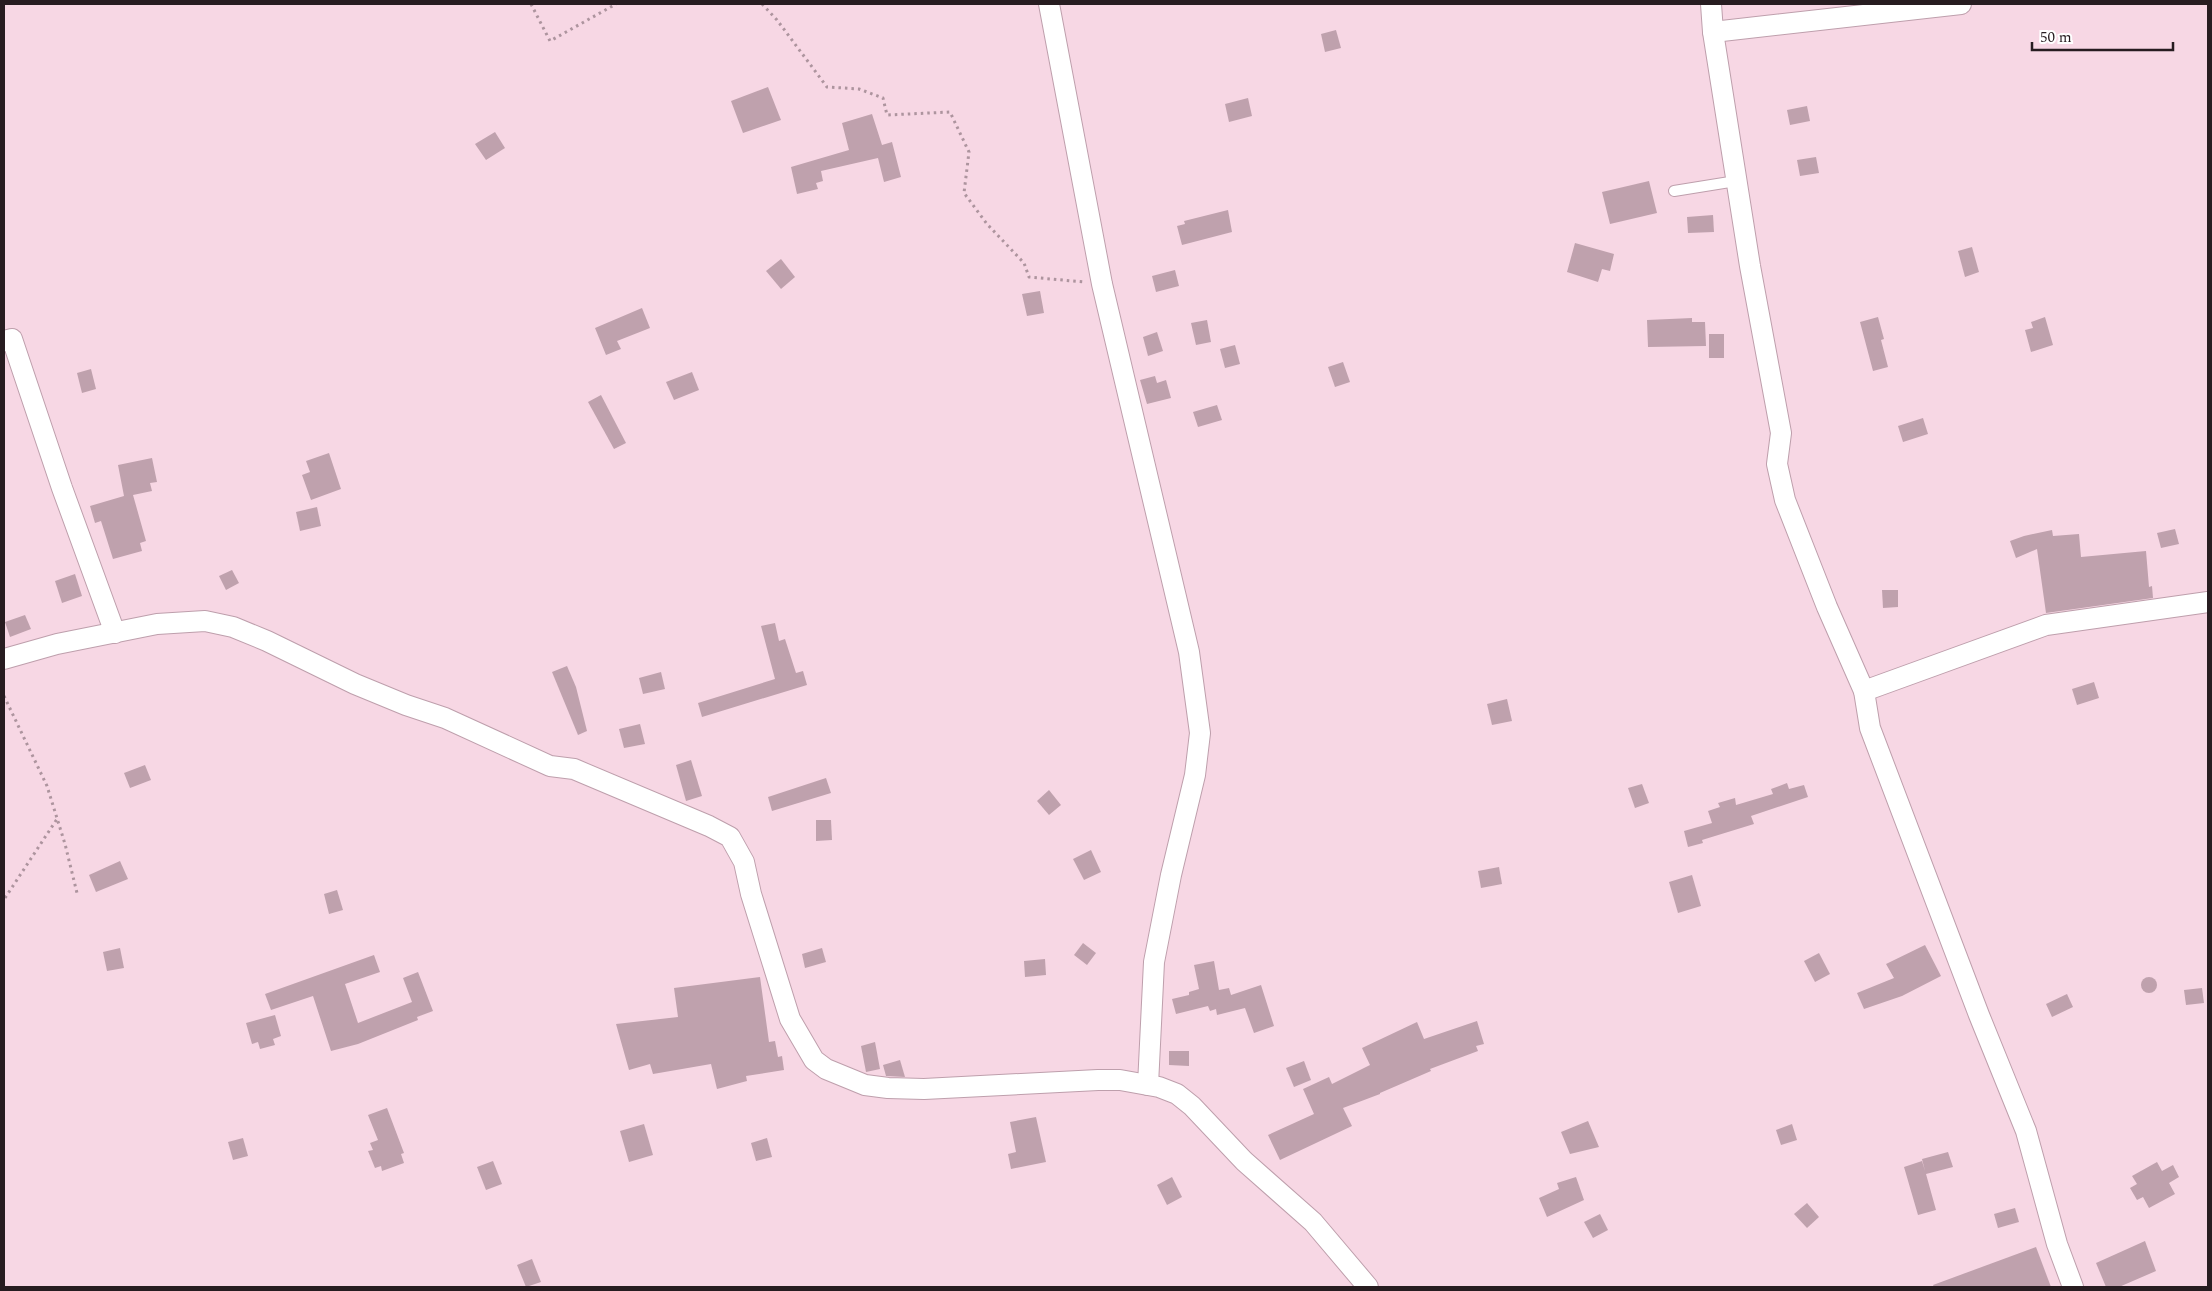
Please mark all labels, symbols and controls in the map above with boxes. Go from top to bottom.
scale bar [2032,20,2173,52]
text: 50 m [2040,26,2072,49]

